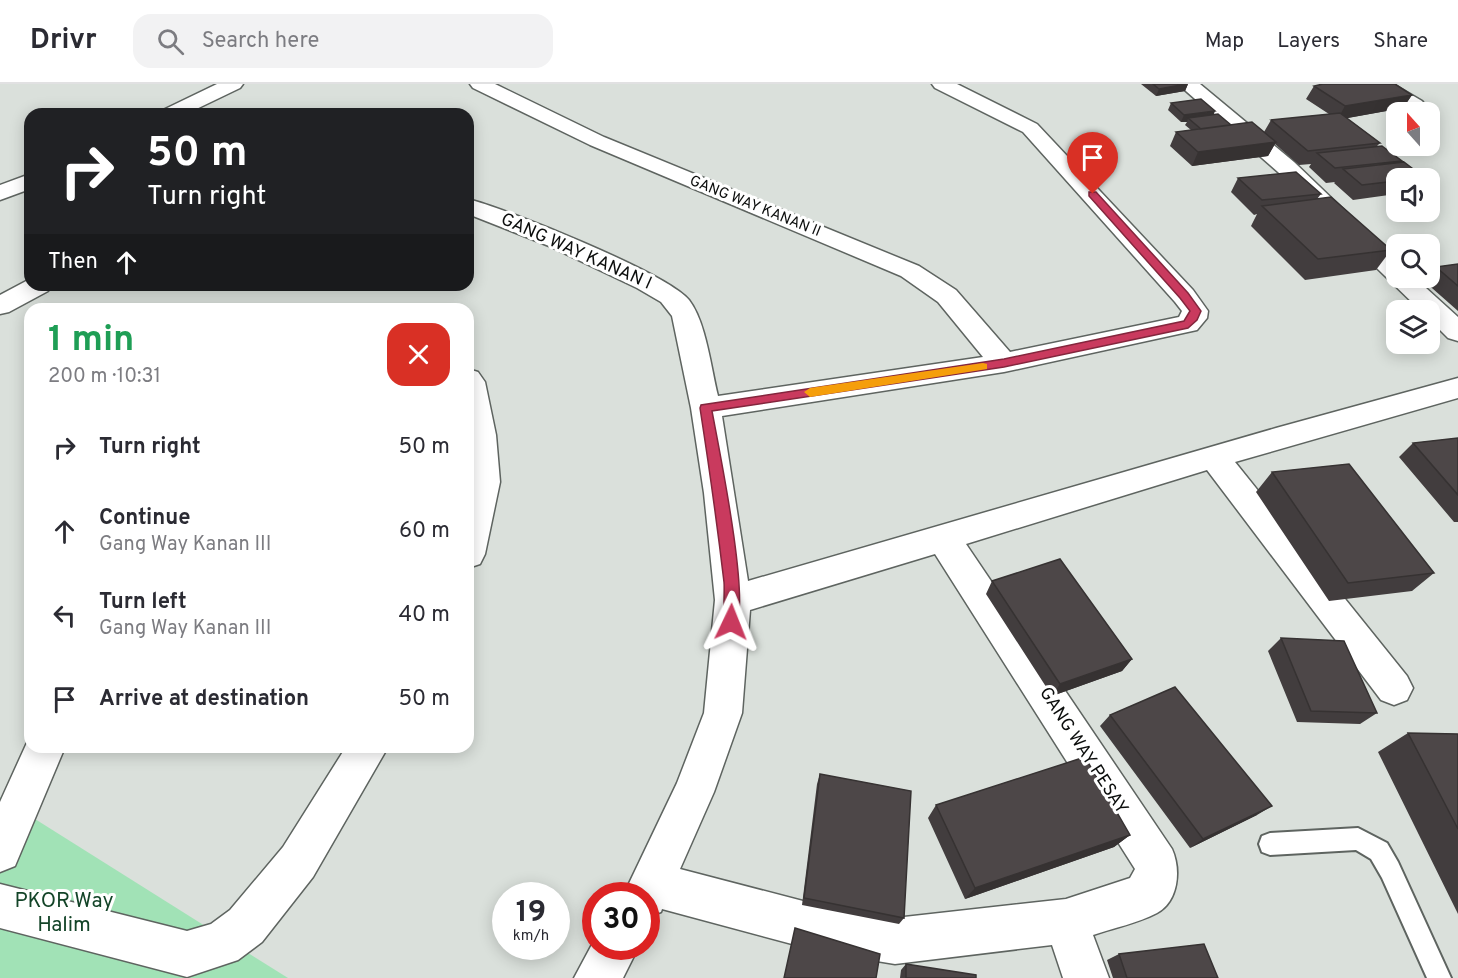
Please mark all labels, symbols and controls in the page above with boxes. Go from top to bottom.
search box [133,14,553,68]
text: Drivr [30,23,97,59]
icon: search [154,25,187,58]
text: Search here [202,28,319,55]
text: Map [1205,28,1244,55]
text: Layers [1277,28,1340,55]
text: Share [1373,28,1428,55]
north arrow [1386,102,1440,156]
map controls [1386,102,1440,354]
text: 50 m [147,128,248,181]
icon: right [48,132,126,210]
pin [1067,132,1118,194]
icon: arrive [1076,141,1109,174]
button: sound [1386,168,1440,222]
street label: GANG WAY KANAN II [687,172,823,242]
text: Turn right [147,180,266,214]
street label: GANG WAY KANAN I [497,208,655,296]
button: search [1386,234,1440,288]
icon: ahead [110,246,143,279]
text: Then [48,249,98,276]
button: layers [1386,300,1440,354]
text: 1 min [48,318,134,364]
button: close [387,323,450,386]
text: 200 m · 10:31 [48,364,161,390]
icon: right [48,431,81,464]
text: Turn right [99,434,201,461]
text: 50 m [398,434,450,461]
text: Continue [99,505,190,532]
icon: ahead [48,515,81,548]
text: 60 m [399,518,450,545]
text: Gang Way Kanan III [99,532,271,558]
text: Turn left [99,589,187,616]
position arrow [699,590,763,654]
icon: left [48,599,81,632]
text: 40 m [398,602,450,629]
text: Gang Way Kanan III [99,616,271,642]
icon: arrive [48,683,81,716]
street label: GANG WAY PESAY [1033,683,1133,819]
text: Arrive at destination [99,686,309,713]
text: 50 m [398,686,450,713]
speed limit sign: 30 [582,882,660,960]
park label: PKOR Way Halim [14,888,114,939]
text: 19 [516,895,546,932]
text: km/h [513,927,549,946]

